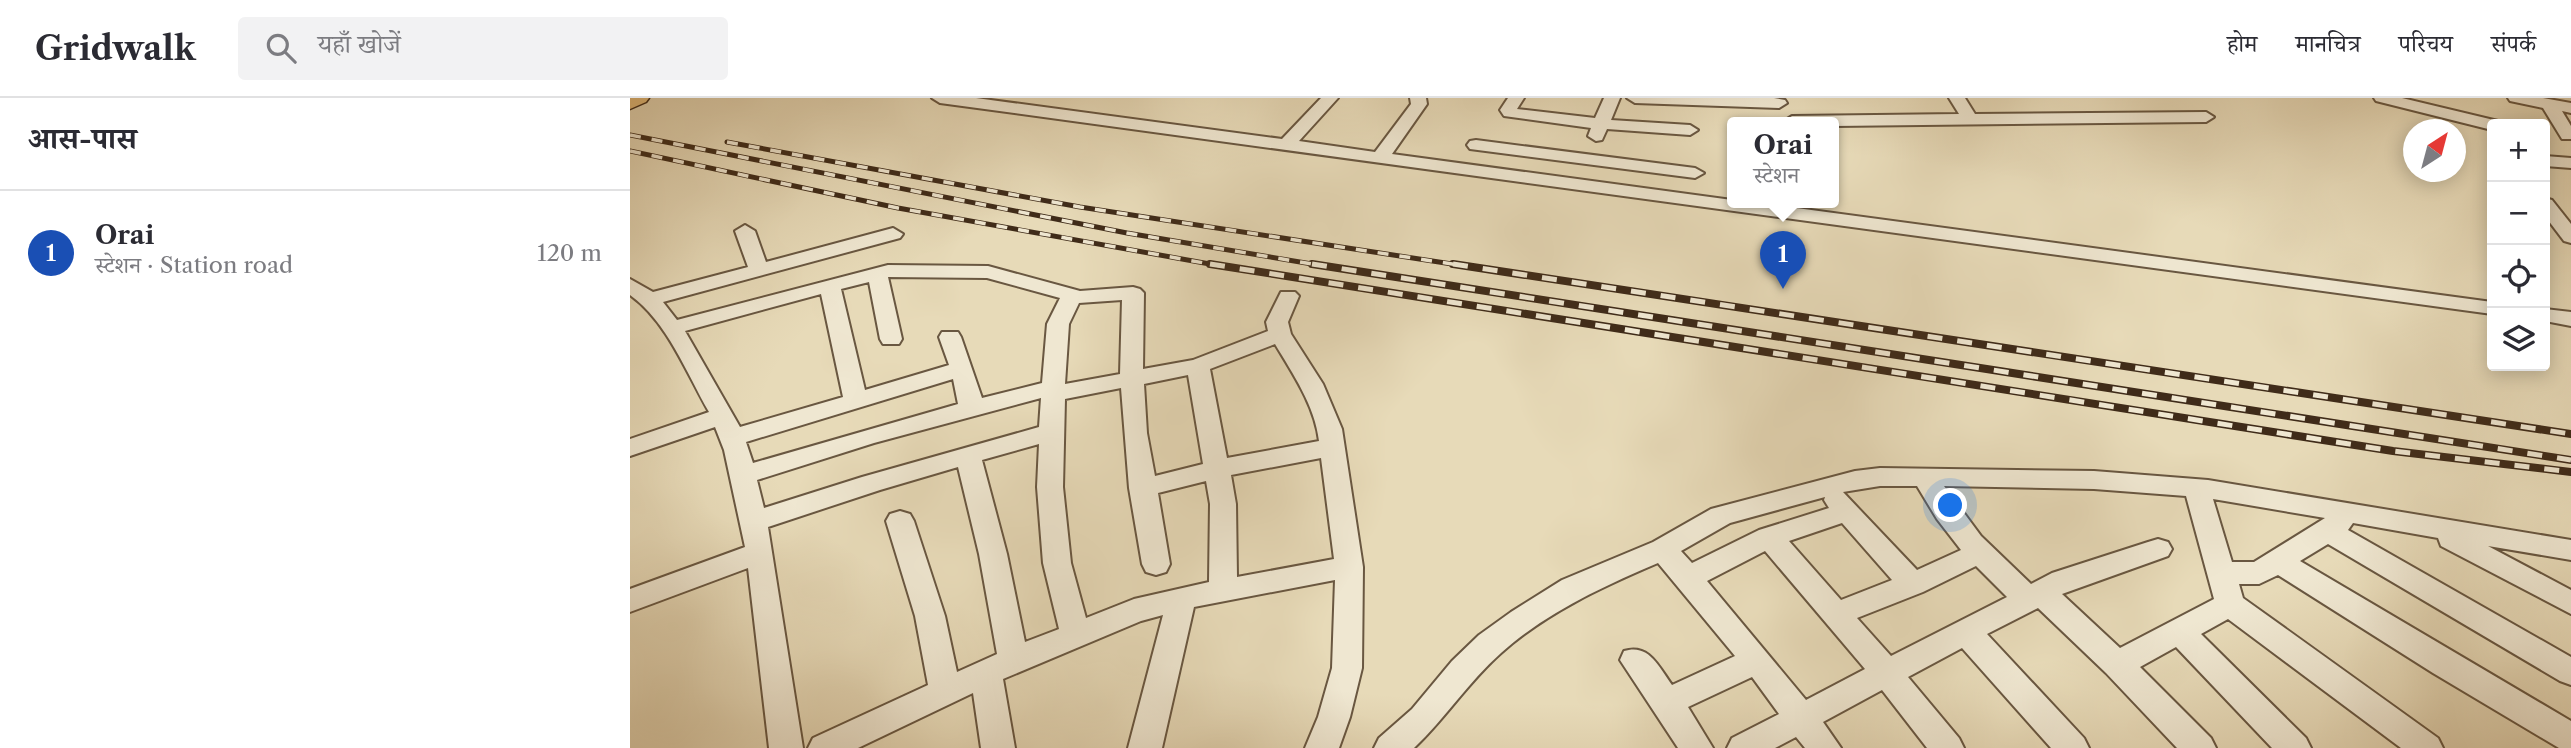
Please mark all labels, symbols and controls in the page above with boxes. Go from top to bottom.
search box [238,17,728,80]
text: Gridwalk [35,28,196,69]
text: यहाँ खोजें [318,28,401,60]
icon: search [262,29,300,67]
text: होम [2227,29,2257,58]
text: मानचित्र [2295,29,2361,58]
text: परिचय [2399,29,2453,58]
text: संपर्क [2491,29,2536,58]
popup [1727,117,1839,208]
north arrow [2403,119,2466,182]
map controls [2487,119,2550,371]
button: + [2487,119,2550,182]
text: आस-पास [28,120,137,157]
text: Orai [1753,129,1813,161]
text: स्टेशन [1753,161,1799,189]
button: − [2487,182,2550,245]
text: Orai [95,219,154,251]
pin: 1 [1760,231,1806,289]
text: 1 [46,239,56,267]
text: 120 m [537,239,602,267]
button: locate [2487,245,2550,308]
text: स्टेशन · Station road [95,251,293,279]
button: layers [2487,308,2550,371]
your location [1933,488,1967,522]

